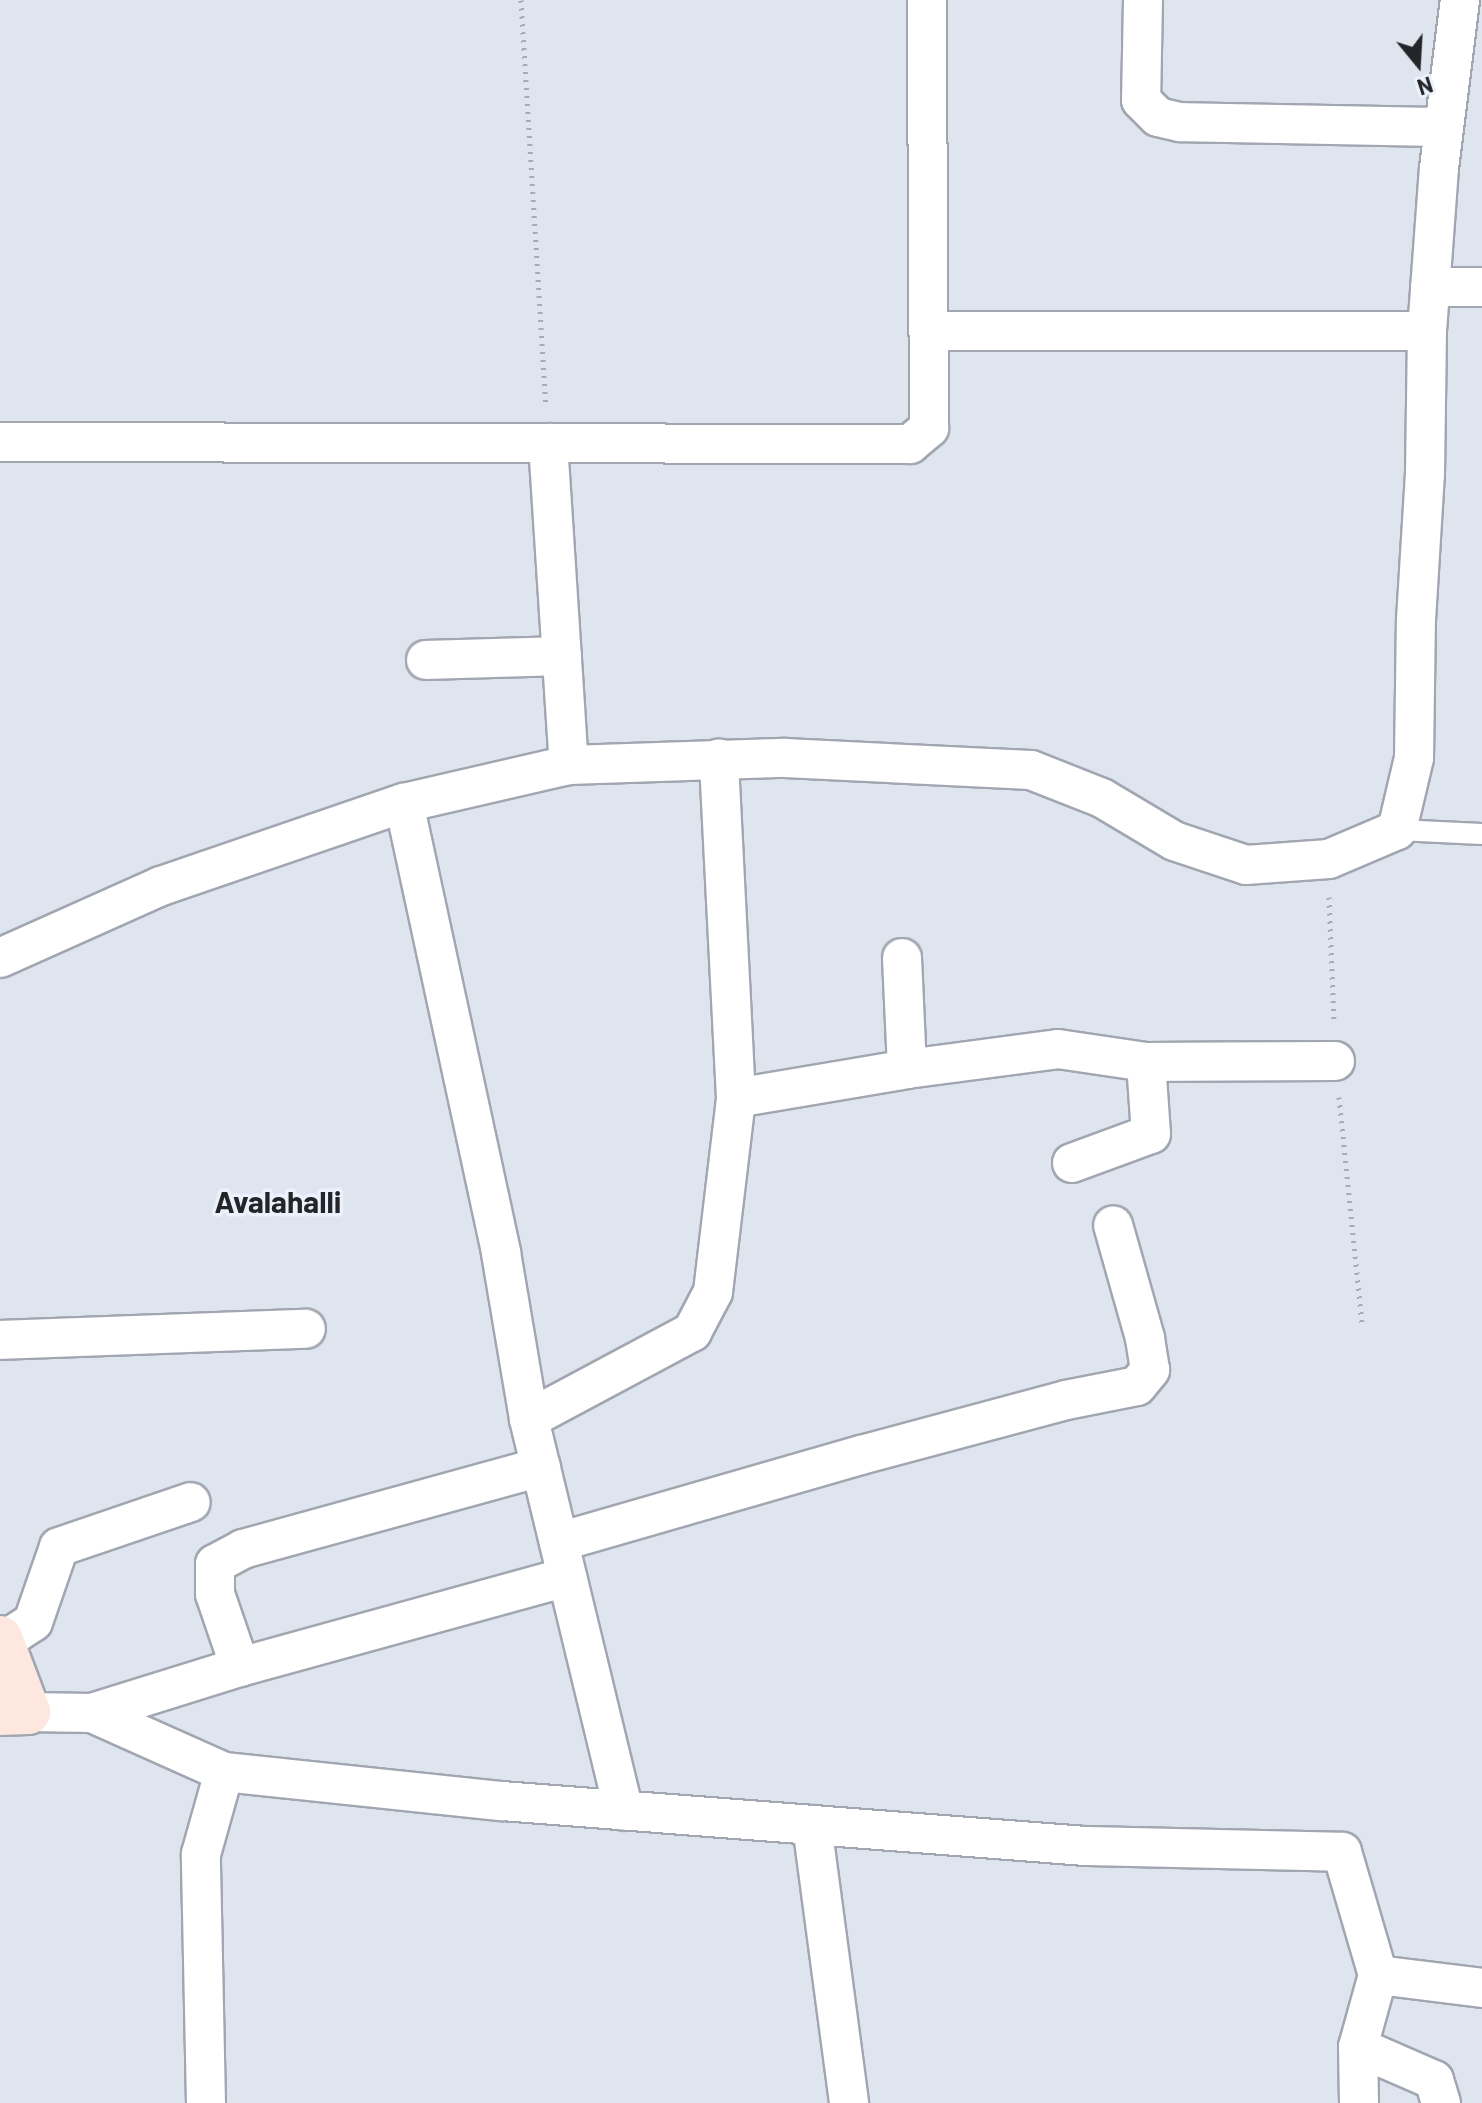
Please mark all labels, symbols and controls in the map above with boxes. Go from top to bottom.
north arrow [1378,24,1458,104]
text: N [1414,72,1436,101]
district label: Avalahalli [215,1183,341,1219]

